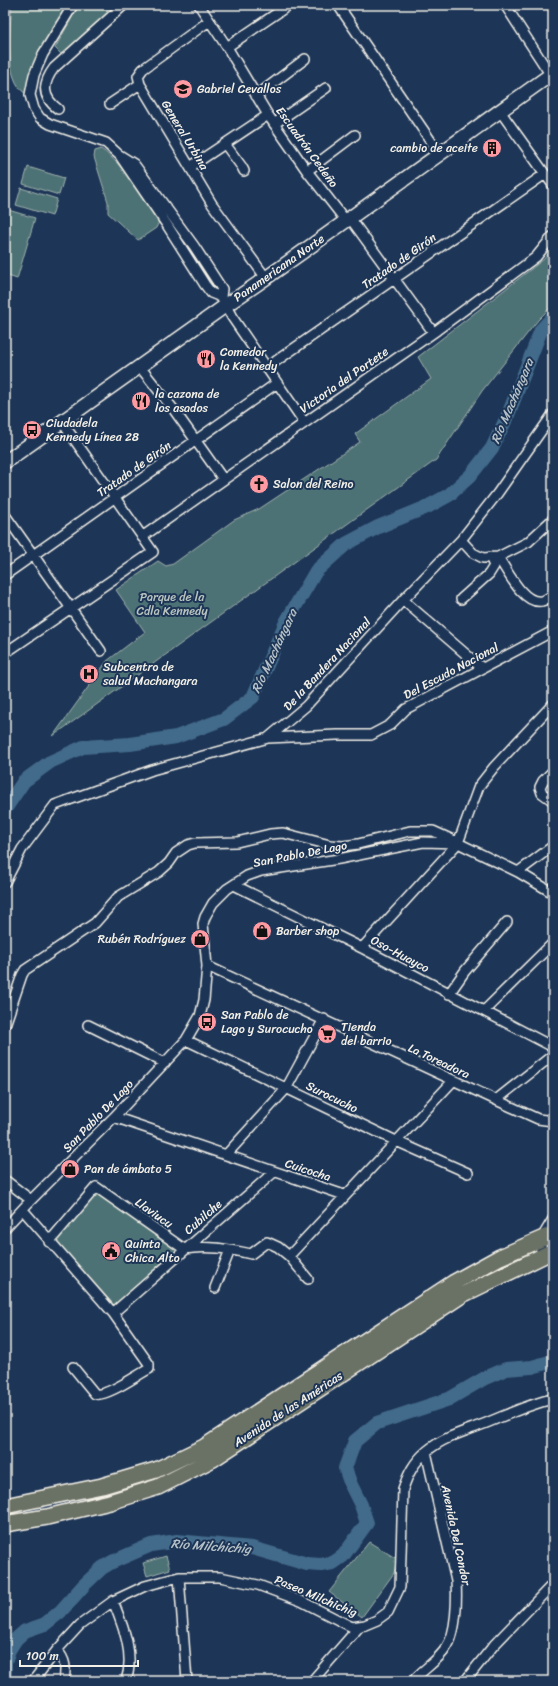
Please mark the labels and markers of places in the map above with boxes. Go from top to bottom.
school or university icon: Gabriel Cevallos [172,78,194,100]
place label: Gabriel Cevallos [197,78,282,100]
place label: cambio de aceite [390,137,478,159]
building icon: cambio de aceite [481,137,503,159]
place label: Comedor la Kennedy [220,341,278,377]
restaurant icon: Comedor la Kennedy [195,348,217,370]
place label: la cazona de los asados [155,383,219,419]
restaurant icon: la cazona de los asados [130,390,152,412]
place label: Ciudadela Kennedy Línea 28 [46,412,139,448]
bus stop icon: Ciudadela Kennedy Línea 28 [21,419,43,441]
church icon: Salon del Reino [248,473,270,495]
place label: Salon del Reino [273,473,354,495]
place label: Subcentro de salud Machangara [102,656,198,692]
hospital icon: Subcentro de salud Machangara [78,663,100,685]
shop icon: Barber shop [251,920,273,942]
place label: Barber shop [276,920,340,942]
place label: Rubén Rodríguez [98,928,186,950]
shop icon: Rubén Rodríguez [189,928,211,950]
place label: San Pablo de Lago y Surocucho [221,1004,313,1040]
bus stop icon: San Pablo de Lago y Surocucho [196,1011,218,1033]
place label: Tienda del barrio [341,1016,392,1052]
supermarket icon: Tienda del barrio [316,1023,338,1045]
shop icon: Pan de ámbato 5 [59,1158,81,1180]
place label: Pan de ámbato 5 [84,1158,172,1180]
place label: Quinta Chica Alto [125,1233,180,1269]
public building icon: Quinta Chica Alto [100,1240,122,1262]

